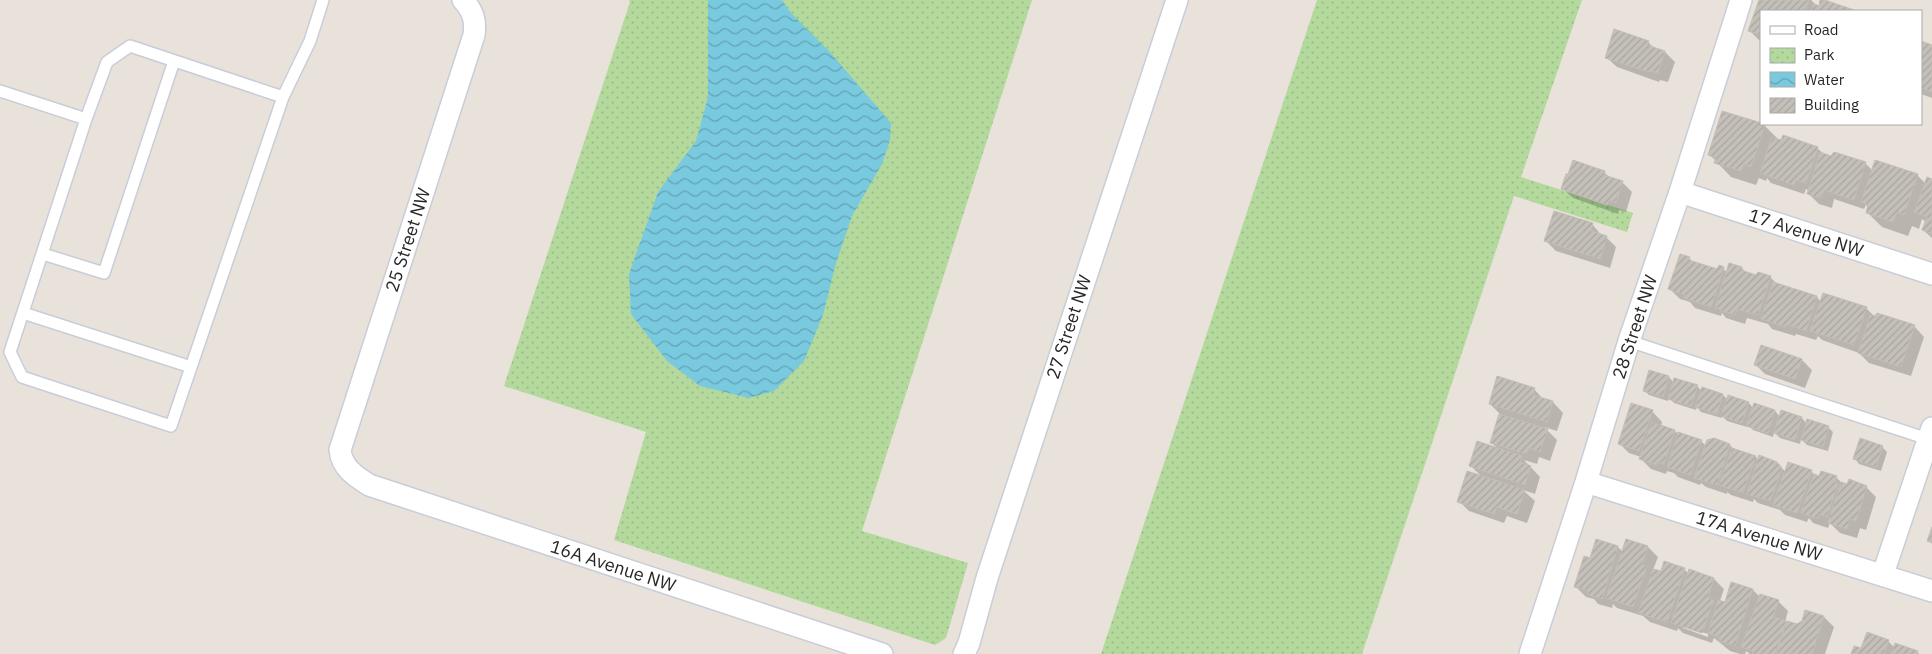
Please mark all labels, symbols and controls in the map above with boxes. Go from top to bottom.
legend [1760,10,1922,125]
text: Road [1804,20,1839,39]
text: Park [1804,45,1834,64]
text: Water [1804,70,1845,89]
text: Building [1804,95,1859,114]
street label: 25 Street NW [380,185,435,295]
street label: 17 Avenue NW [1746,203,1866,262]
street label: 27 Street NW [1041,272,1096,382]
street label: 28 Street NW [1607,272,1662,382]
street label: 17A Avenue NW [1693,505,1825,566]
street label: 16A Avenue NW [548,534,679,597]

